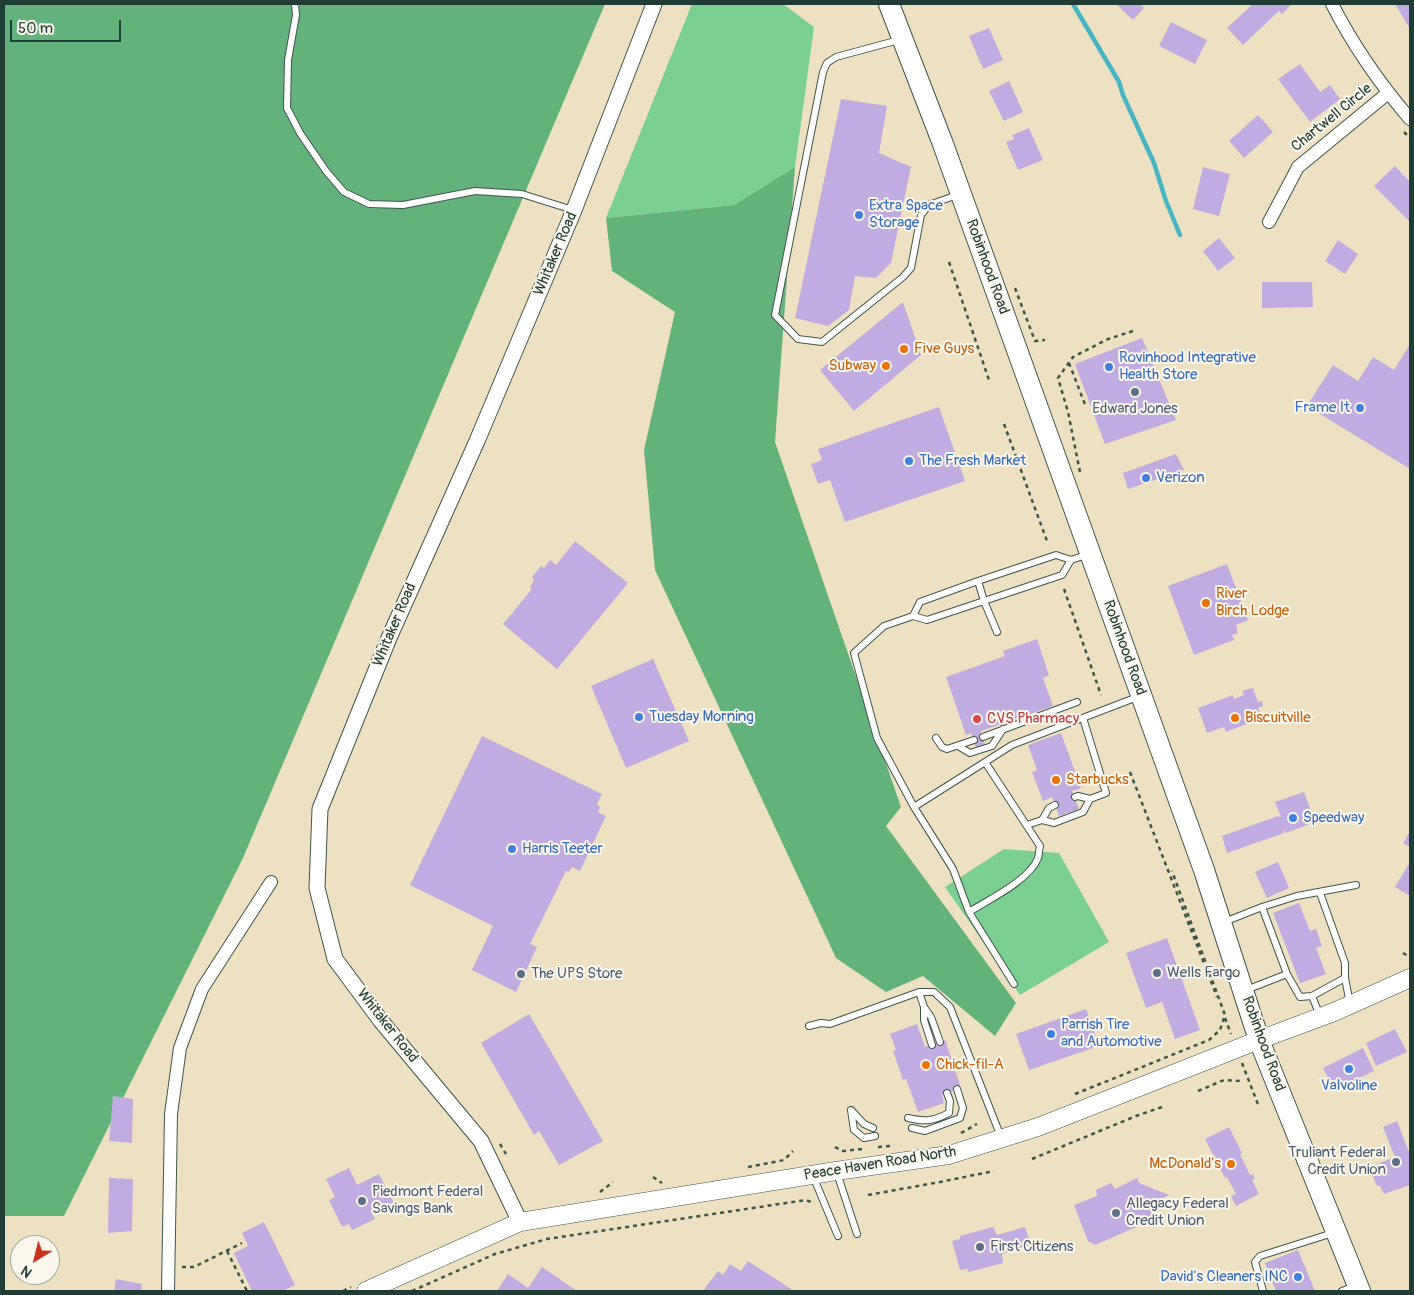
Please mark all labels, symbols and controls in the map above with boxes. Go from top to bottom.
scale bar [12,10,124,42]
text: 50 m [18,19,53,38]
street label: Chartwell Circle [1288,80,1376,156]
place label: Extra Space Storage [869,197,943,232]
marker: Extra Space Storage [853,209,865,221]
street label: Whitaker Road [530,210,582,298]
street label: Robinhood Road [961,217,1013,317]
place label: Five Guys [914,340,974,358]
marker: Five Guys [898,343,910,355]
place label: Rovinhood Integrative Health Store [1119,349,1256,384]
place label: Subway [829,357,876,375]
marker: Subway [880,360,892,372]
marker: Rovinhood Integrative Health Store [1103,361,1115,373]
marker: Edward Jones [1129,386,1141,398]
place label: Frame It [1294,399,1350,417]
place label: Edward Jones [1092,400,1178,418]
marker: Frame It [1354,402,1366,414]
place label: The Fresh Market [919,452,1026,470]
marker: The Fresh Market [903,455,915,467]
place label: Verizon [1156,469,1205,487]
marker: Verizon [1140,472,1152,484]
street label: Whitaker Road [369,581,421,669]
place label: River Birch Lodge [1216,585,1289,620]
marker: River Birch Lodge [1200,597,1212,609]
street label: Robinhood Road [1098,598,1150,698]
place label: Tuesday Morning [649,708,754,726]
place label: Biscuitville [1245,709,1311,727]
place label: CVS Pharmacy [987,710,1079,728]
marker: Tuesday Morning [633,711,645,723]
marker: Biscuitville [1229,712,1241,724]
marker: CVS Pharmacy [971,713,983,725]
place label: Starbucks [1066,771,1129,789]
marker: Starbucks [1050,774,1062,786]
place label: Speedway [1303,809,1364,827]
marker: Speedway [1287,812,1299,824]
place label: Harris Teeter [522,840,603,858]
marker: Harris Teeter [506,843,518,855]
place label: Wells Fargo [1167,964,1240,982]
place label: The UPS Store [531,965,623,983]
marker: Wells Fargo [1151,967,1163,979]
marker: The UPS Store [515,968,527,980]
street label: Whitaker Road [353,985,421,1067]
street label: Robinhood Road [1237,994,1289,1094]
place label: Parrish Tire and Automotive [1061,1016,1162,1051]
marker: Parrish Tire and Automotive [1045,1028,1057,1040]
place label: Chick-fil-A [936,1056,1004,1074]
marker: Chick-fil-A [920,1059,932,1071]
marker: Valvoline [1343,1063,1355,1075]
place label: Valvoline [1321,1077,1377,1095]
street label: Peace Haven Road North [803,1143,957,1185]
place label: Truliant Federal Credit Union [1288,1144,1386,1179]
place label: McDonald's [1149,1155,1221,1173]
marker: Truliant Federal Credit Union [1390,1156,1402,1168]
marker: McDonald's [1225,1158,1237,1170]
place label: Piedmont Federal Savings Bank [372,1183,483,1218]
marker: Piedmont Federal Savings Bank [356,1195,368,1207]
place label: Allegacy Federal Credit Union [1126,1195,1229,1230]
marker: Allegacy Federal Credit Union [1110,1207,1122,1219]
north arrow [10,1235,60,1285]
place label: First Citizens [990,1238,1074,1256]
marker: First Citizens [974,1241,986,1253]
text: N [18,1262,35,1281]
place label: David's Cleaners INC [1160,1268,1288,1286]
marker: David's Cleaners INC [1292,1271,1304,1283]

